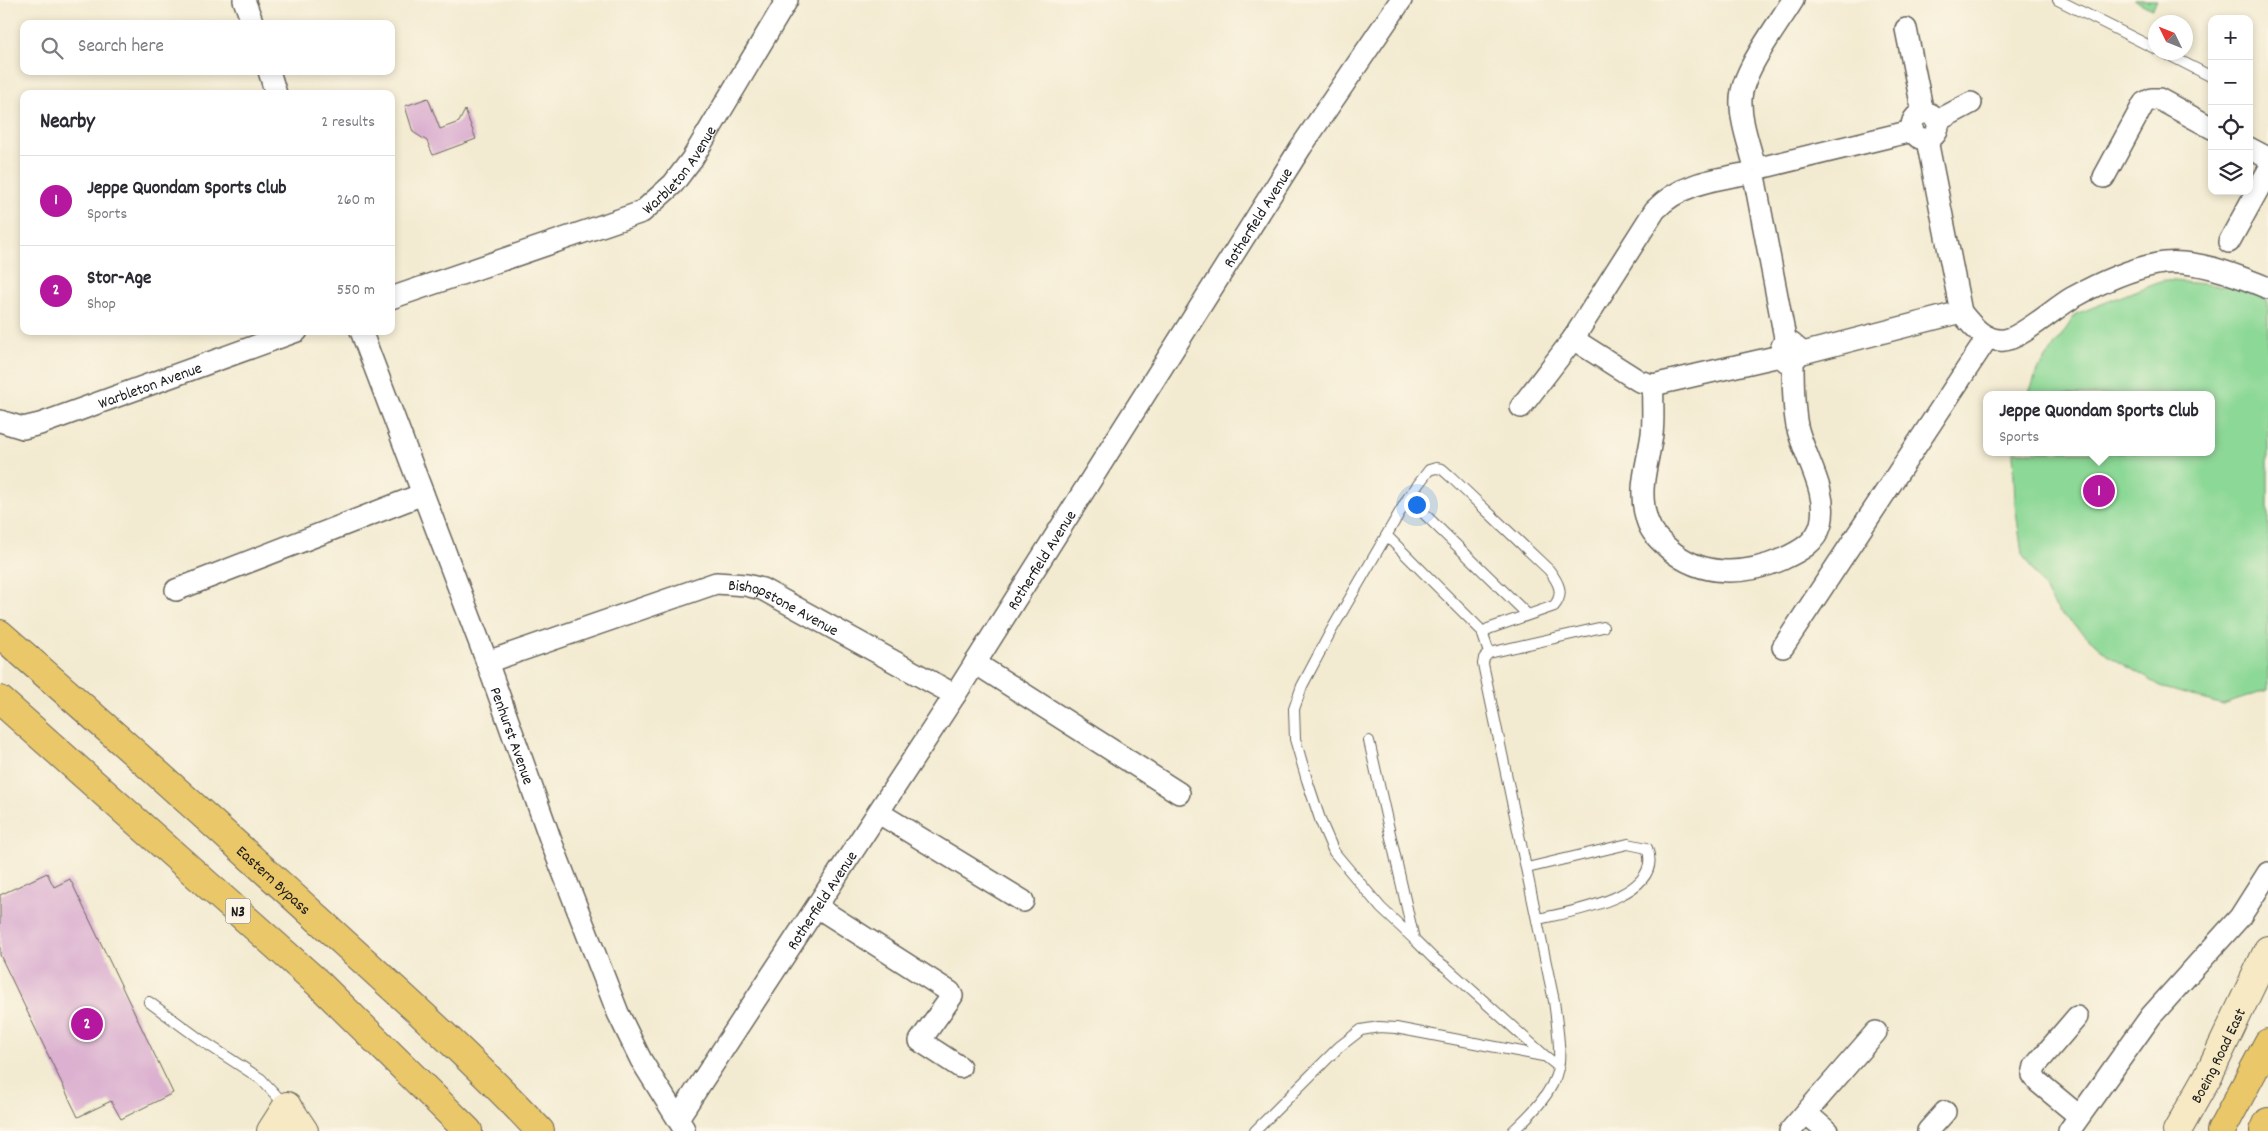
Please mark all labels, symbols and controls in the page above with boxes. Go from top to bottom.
north arrow [2148,15,2193,60]
map controls [2208,15,2253,195]
button: + [2208,15,2253,60]
search box [20,20,395,75]
icon: search [38,34,66,62]
text: Search here [78,34,164,61]
button: − [2208,60,2253,105]
button: locate [2208,105,2253,150]
text: Nearby [40,108,95,138]
text: 2 results [321,111,375,134]
street label: Warbleton Avenue [638,122,723,221]
button: layers [2208,150,2253,195]
street label: Rotherfield Avenue [1219,164,1299,273]
text: Jeppe Quondam Sports Club [87,176,287,203]
text: 1 [54,189,58,212]
text: 260 m [337,189,375,212]
text: Sports [87,203,127,226]
text: Stor-Age [87,266,151,293]
text: 2 [53,279,60,302]
text: 550 m [337,279,375,302]
text: Shop [87,293,116,316]
street label: Warbleton Avenue [96,357,205,416]
popup [1983,391,2215,456]
text: Jeppe Quondam Sports Club [1999,399,2199,426]
text: Sports [1999,426,2039,449]
pin: 1 [2083,472,2115,510]
your location [1404,492,1430,518]
street label: Rotherfield Avenue [1002,506,1083,615]
street label: Bishopstone Avenue [727,575,842,643]
street label: Penhurst Avenue [483,684,539,788]
street label: Eastern Bypass [230,841,315,921]
street label: Rotherfield Avenue [782,847,864,955]
road number: N3 [226,898,250,924]
pin: 2 [71,1005,103,1043]
street label: Boeing Road East [2186,1005,2253,1108]

